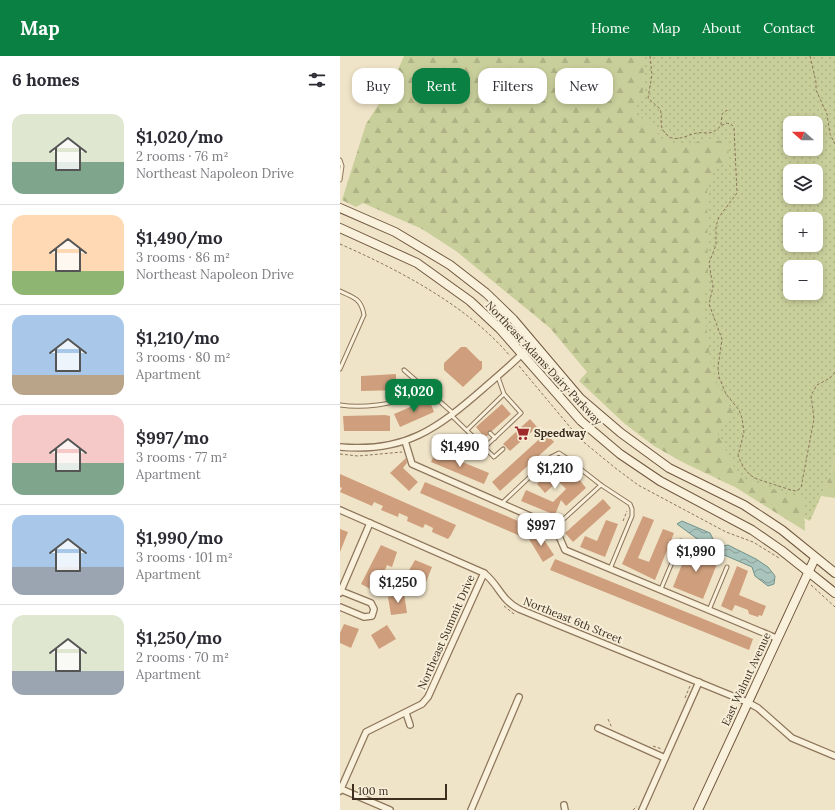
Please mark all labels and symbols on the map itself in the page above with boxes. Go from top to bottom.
north arrow [783,116,823,156]
street label: Northeast Adams Dairy Parkway [483,298,605,428]
pin: $1,020 [381,379,447,413]
supermarket icon: Speedway [513,424,531,442]
place label: Speedway [534,426,587,440]
pin: $1,490 [427,434,493,468]
pin: $1,210 [522,456,588,490]
pin: $997 [517,513,565,547]
pin: $1,990 [663,539,729,573]
pin: $1,250 [365,570,431,604]
street label: Northeast Summit Drive [414,572,478,692]
street label: Northeast 6th Street [521,594,625,647]
street label: East Walnut Avenue [718,630,774,728]
scale bar [352,782,447,801]

